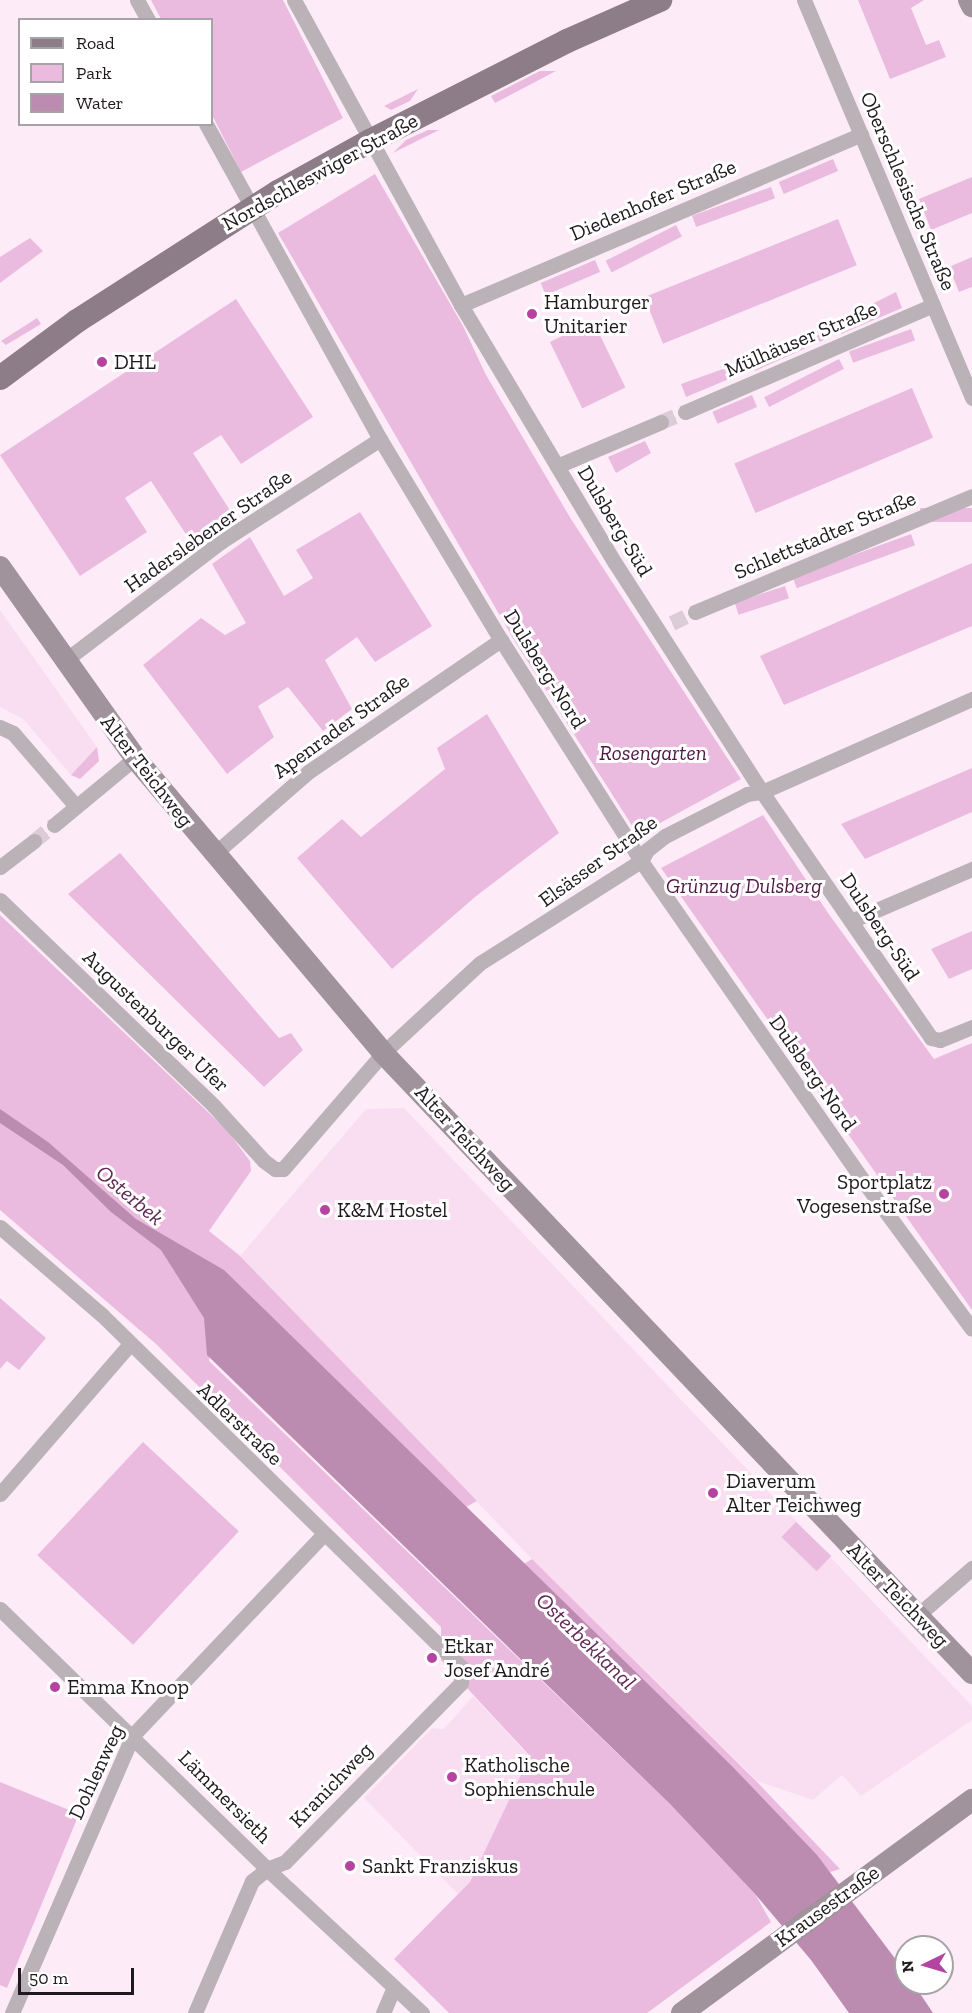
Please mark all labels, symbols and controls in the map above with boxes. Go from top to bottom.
legend [18,18,213,126]
text: Road [76,32,115,54]
text: Park [76,62,112,84]
street label: Oberschlesische Straße [855,88,961,294]
text: Water [76,92,123,114]
street label: Nordschleswiger Straße [218,108,422,236]
street label: Diedenhofer Straße [566,154,740,246]
place label: Hamburger Unitarier [544,289,650,339]
street label: Mülhäuser Straße [721,295,881,383]
marker: Hamburger Unitarier [525,307,539,321]
place label: DHL [114,349,156,375]
marker: DHL [95,355,109,369]
street label: Dulsberg-Süd [572,461,658,581]
street label: Haderslebener Straße [119,464,297,598]
street label: Schlettstadter Straße [730,485,920,585]
street label: Dulsberg-Nord [498,605,592,733]
street label: Apenrader Straße [268,668,414,784]
street label: Alter Teichweg [95,710,199,832]
park label: Rosengarten [599,740,707,766]
street label: Elsässer Straße [534,809,662,913]
street label: Dulsberg-Süd [835,868,925,986]
park label: Grünzug Dulsberg [666,873,822,899]
street label: Augustenburger Ufer [78,945,234,1097]
street label: Dulsberg-Nord [764,1010,862,1136]
street label: Alter Teichweg [409,1080,521,1196]
water label: Osterbek [91,1159,169,1231]
place label: Sportplatz Vogesenstraße [797,1169,932,1219]
marker: Sportplatz Vogesenstraße [937,1187,951,1201]
place label: K&M Hostel [337,1197,448,1223]
marker: K&M Hostel [318,1203,332,1217]
street label: Adlerstraße [192,1377,288,1471]
place label: Diaverum Alter Teichweg [726,1468,862,1518]
marker: Diaverum Alter Teichweg [704,1484,722,1502]
street label: Alter Teichweg [842,1537,954,1653]
water label: Osterbekkanal [531,1587,641,1695]
place label: Etkar Josef André [444,1633,550,1683]
marker: Etkar Josef André [425,1651,439,1665]
place label: Emma Knoop [67,1674,189,1700]
marker: Emma Knoop [48,1680,62,1694]
street label: Dohlenweg [63,1721,129,1823]
street label: Kranichweg [284,1737,378,1833]
street label: Lämmersieth [173,1745,277,1849]
place label: Katholische Sophienschule [464,1752,595,1802]
marker: Katholische Sophienschule [445,1770,459,1784]
place label: Sankt Franziskus [362,1853,518,1879]
marker: Sankt Franziskus [343,1859,357,1873]
street label: Krausestraße [770,1860,884,1952]
north arrow [894,1935,954,1995]
scale bar [21,1956,136,1994]
text: N [898,1960,918,1973]
text: 50 m [29,1967,68,1989]

